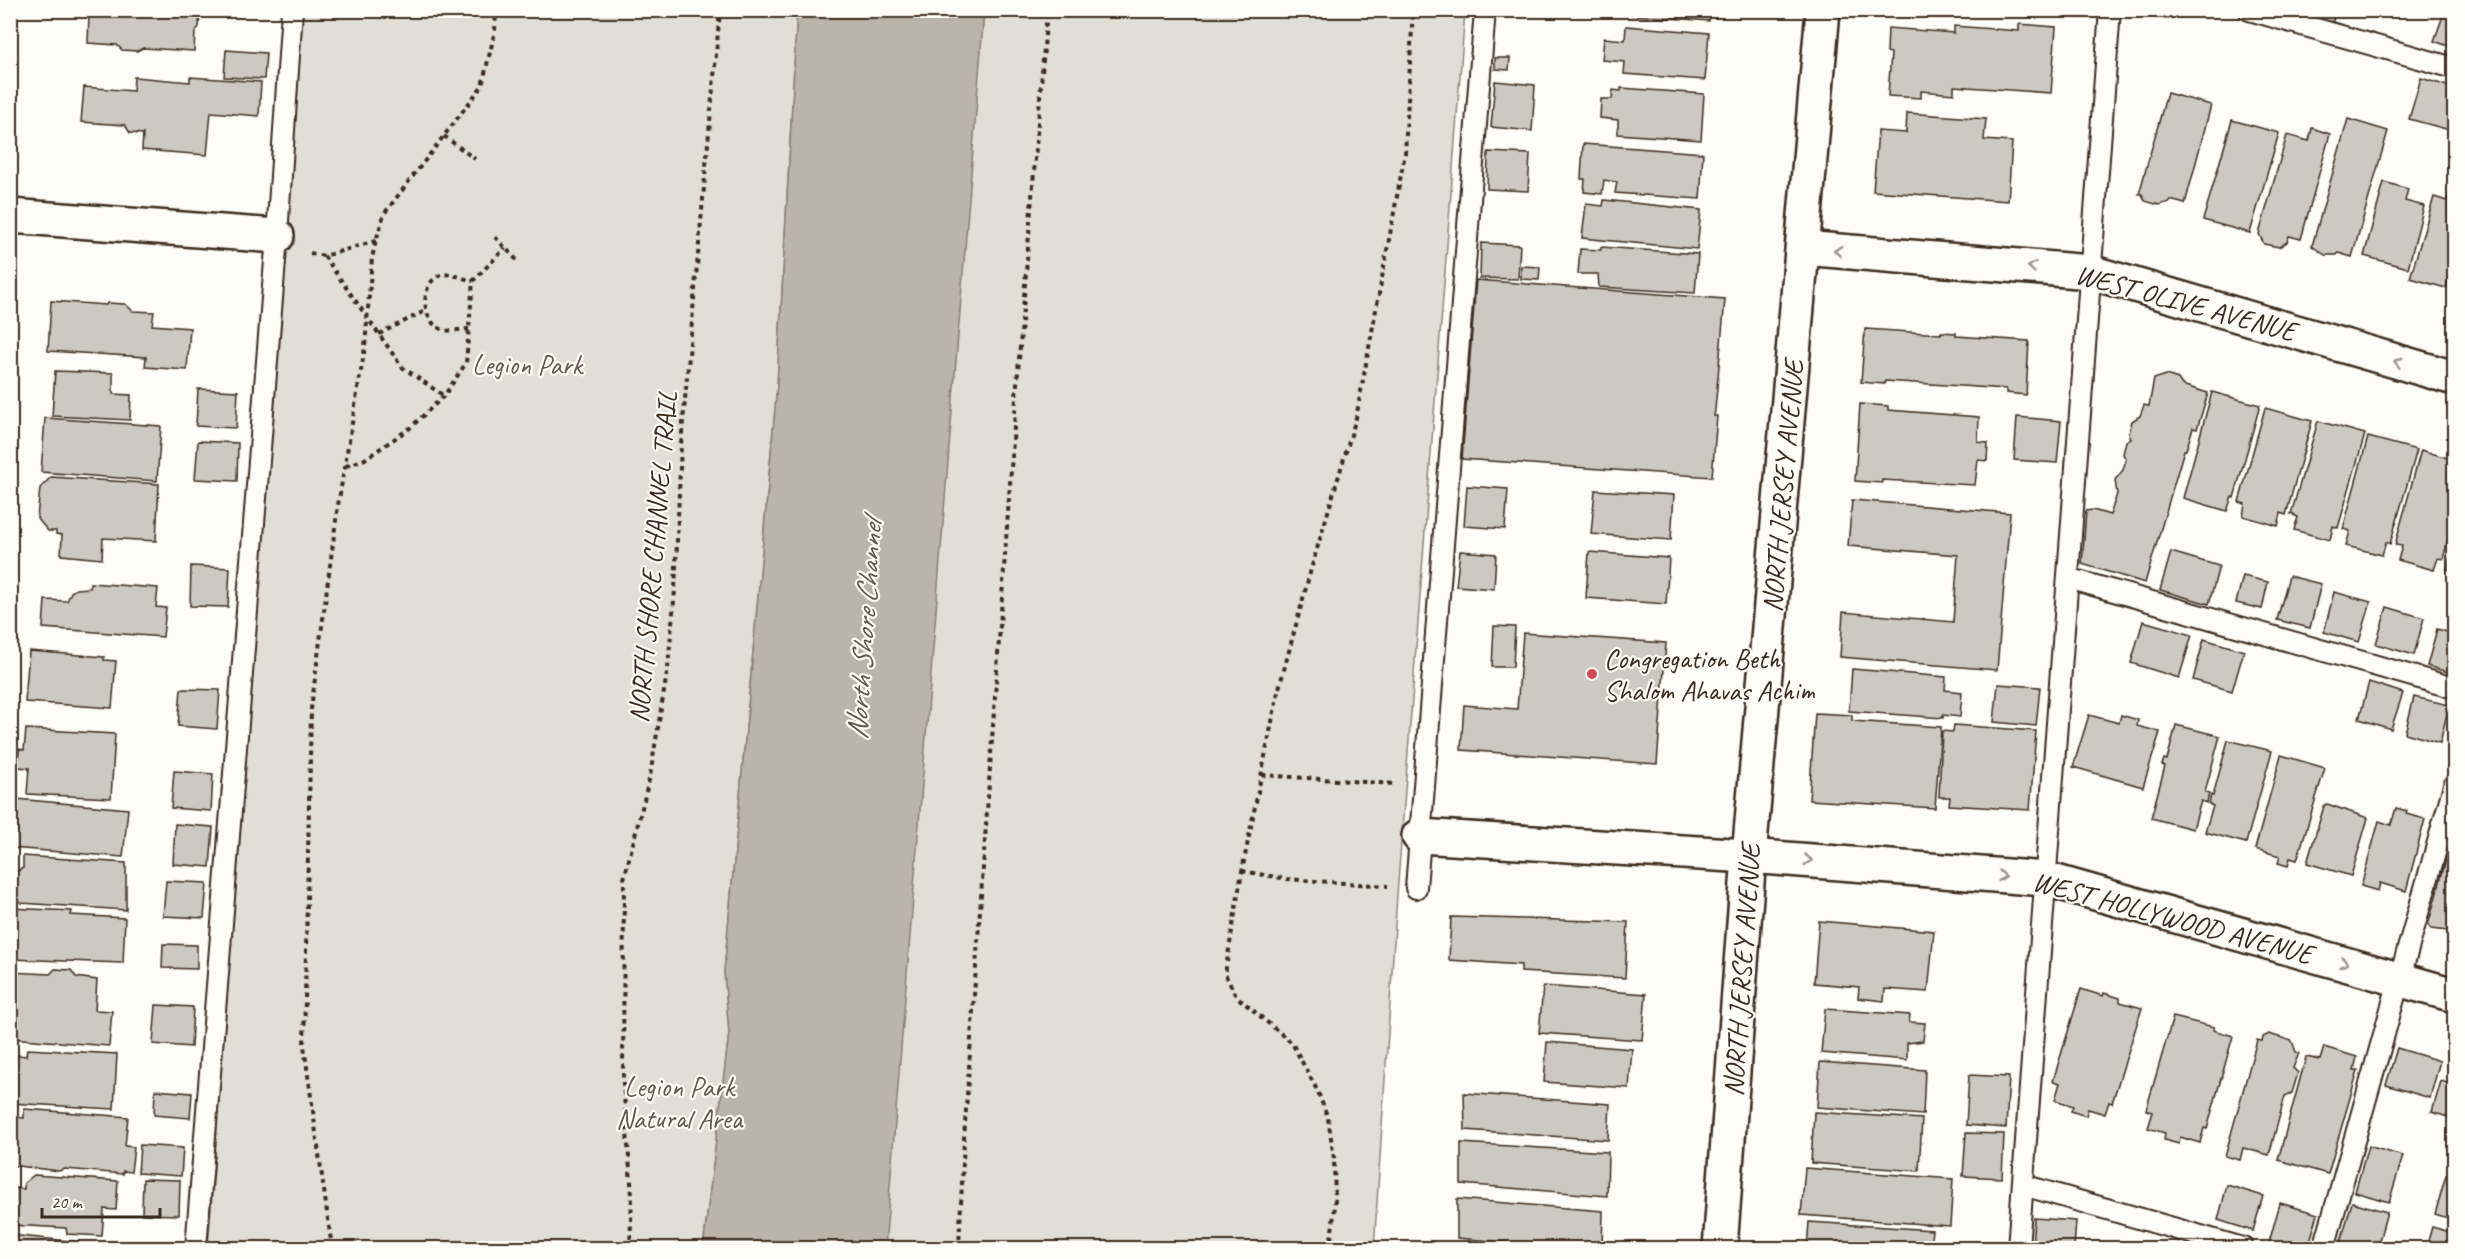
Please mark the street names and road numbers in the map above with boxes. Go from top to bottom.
street label: WEST OLIVE AVENUE [2072,256,2303,350]
street label: NORTH JERSEY AVENUE [1754,356,1811,613]
street label: NORTH SHORE CHANNEL TRAIL [621,389,685,724]
street label: NORTH JERSEY AVENUE [1715,840,1768,1097]
street label: WEST HOLLYWOOD AVENUE [2029,863,2320,973]

